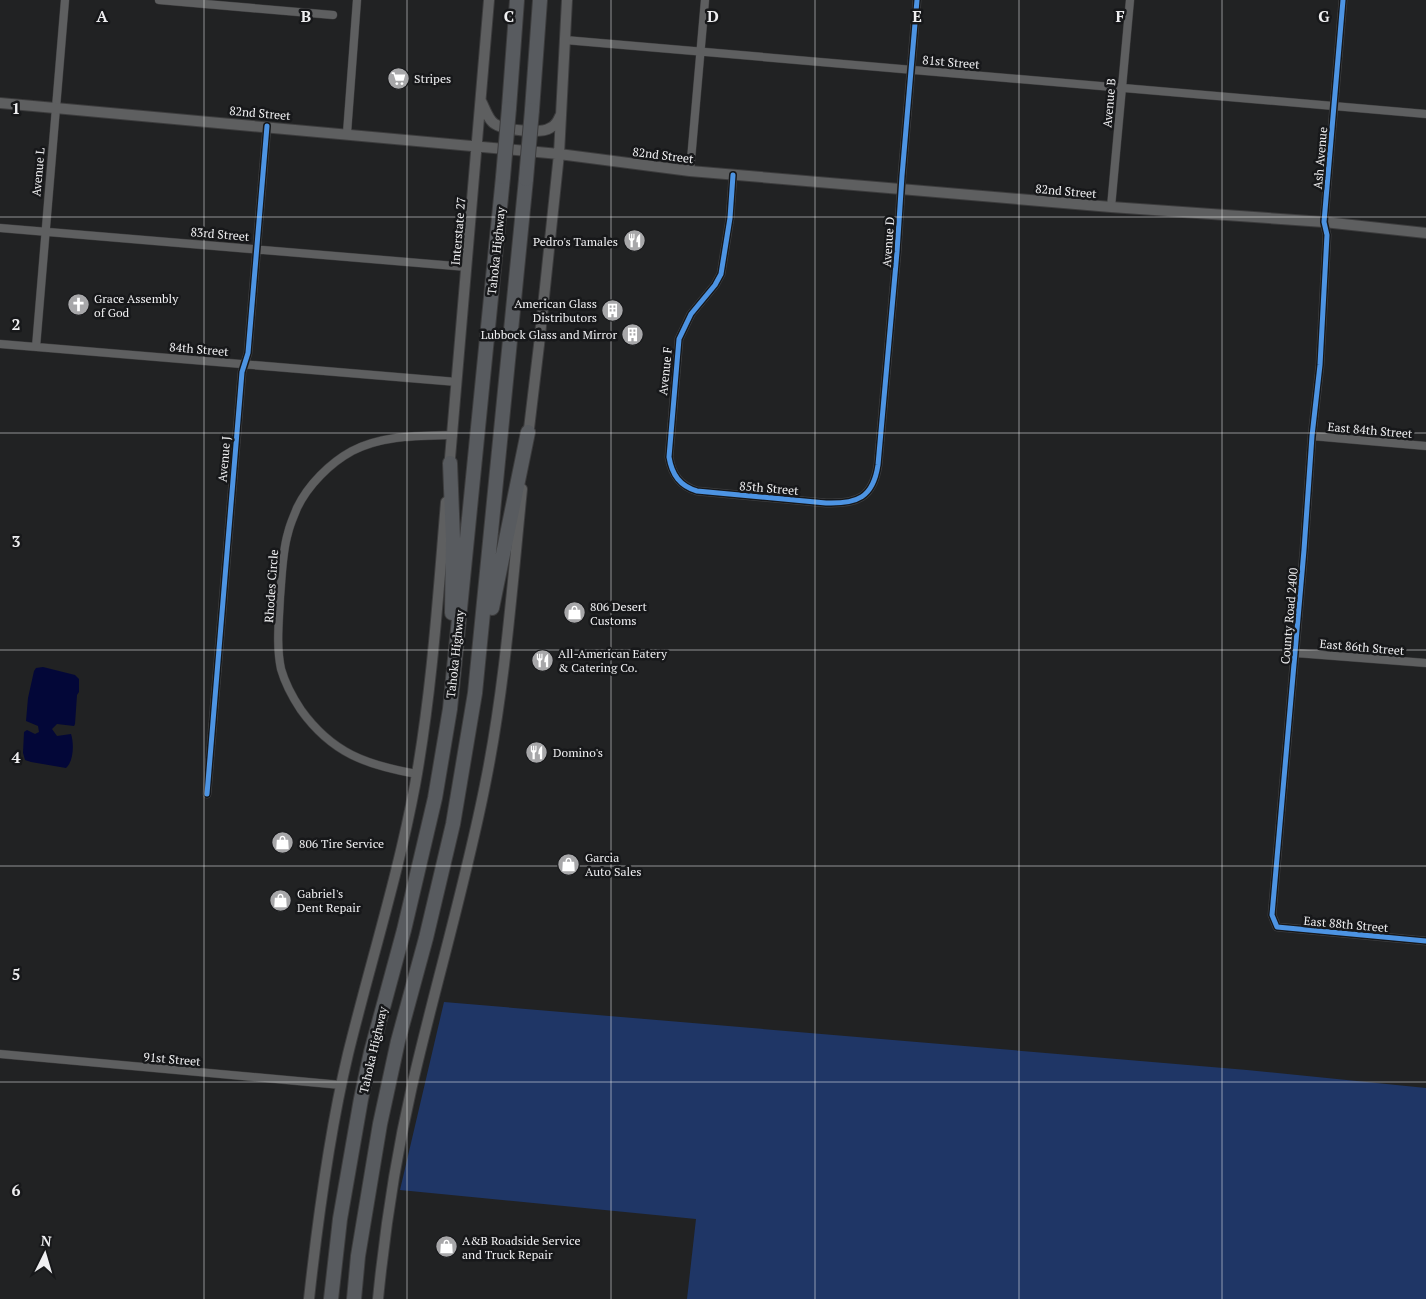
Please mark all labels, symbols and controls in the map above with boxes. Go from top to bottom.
text: A [96,5,108,27]
text: B [301,5,311,27]
text: C [504,5,514,27]
text: D [707,5,719,27]
text: E [912,5,922,27]
text: F [1115,5,1125,27]
text: G [1318,5,1330,27]
street label: 81st Street [922,52,981,72]
supermarket icon: Stripes [386,66,410,90]
place label: Stripes [414,71,451,86]
street label: Avenue B [1099,78,1119,128]
text: 1 [11,97,21,119]
street label: 82nd Street [229,103,292,123]
street label: Ash Avenue [1310,126,1330,190]
street label: 82nd Street [632,144,695,166]
street label: Avenue L [28,147,48,197]
street label: 82nd Street [1035,181,1098,201]
street label: Interstate 27 [448,196,468,266]
street label: Tahoka Highway [484,205,508,296]
street label: Avenue D [879,216,897,268]
street label: 83rd Street [190,224,251,244]
restaurant icon: Pedro's Tamales [622,229,646,253]
place label: Pedro's Tamales [533,234,618,249]
place label: Grace Assembly of God [94,291,179,320]
church icon: Grace Assembly of God [66,293,90,317]
place label: American Glass Distributors [514,296,597,325]
building icon: American Glass Distributors [601,298,625,322]
text: 2 [11,313,21,335]
building icon: Lubbock Glass and Mirror [621,322,645,346]
place label: Lubbock Glass and Mirror [481,327,617,342]
street label: 84th Street [169,339,230,359]
street label: Avenue F [655,346,675,396]
street label: East 84th Street [1327,419,1413,441]
street label: Avenue J [215,435,233,483]
street label: 85th Street [739,478,800,498]
text: 3 [11,530,21,552]
street label: Rhodes Circle [261,549,281,623]
street label: County Road 2400 [1277,567,1301,665]
place label: 806 Desert Customs [590,599,647,628]
shop icon: 806 Desert Customs [562,601,586,625]
street label: Tahoka Highway [443,608,467,699]
street label: East 86th Street [1319,636,1405,658]
place label: All-American Eatery & Catering Co. [558,646,668,675]
restaurant icon: All-American Eatery & Catering Co. [530,648,554,672]
restaurant icon: Domino's [525,740,549,764]
place label: Domino's [553,745,603,760]
text: 4 [11,746,21,768]
shop icon: 806 Tire Service [271,831,295,855]
place label: 806 Tire Service [299,836,384,851]
place label: Garcia Auto Sales [585,850,641,879]
shop icon: Garcia Auto Sales [557,852,581,876]
place label: Gabriel's Dent Repair [297,886,361,915]
shop icon: Gabriel's Dent Repair [269,888,293,912]
street label: East 88th Street [1303,913,1389,935]
text: 5 [11,963,21,985]
street label: Tahoka Highway [356,1004,390,1095]
street label: 91st Street [143,1049,202,1069]
text: 6 [11,1179,21,1201]
north arrow [20,1229,70,1279]
text: N [40,1231,53,1251]
place label: A&B Roadside Service and Truck Repair [462,1233,581,1262]
shop icon: A&B Roadside Service and Truck Repair [434,1235,458,1259]

